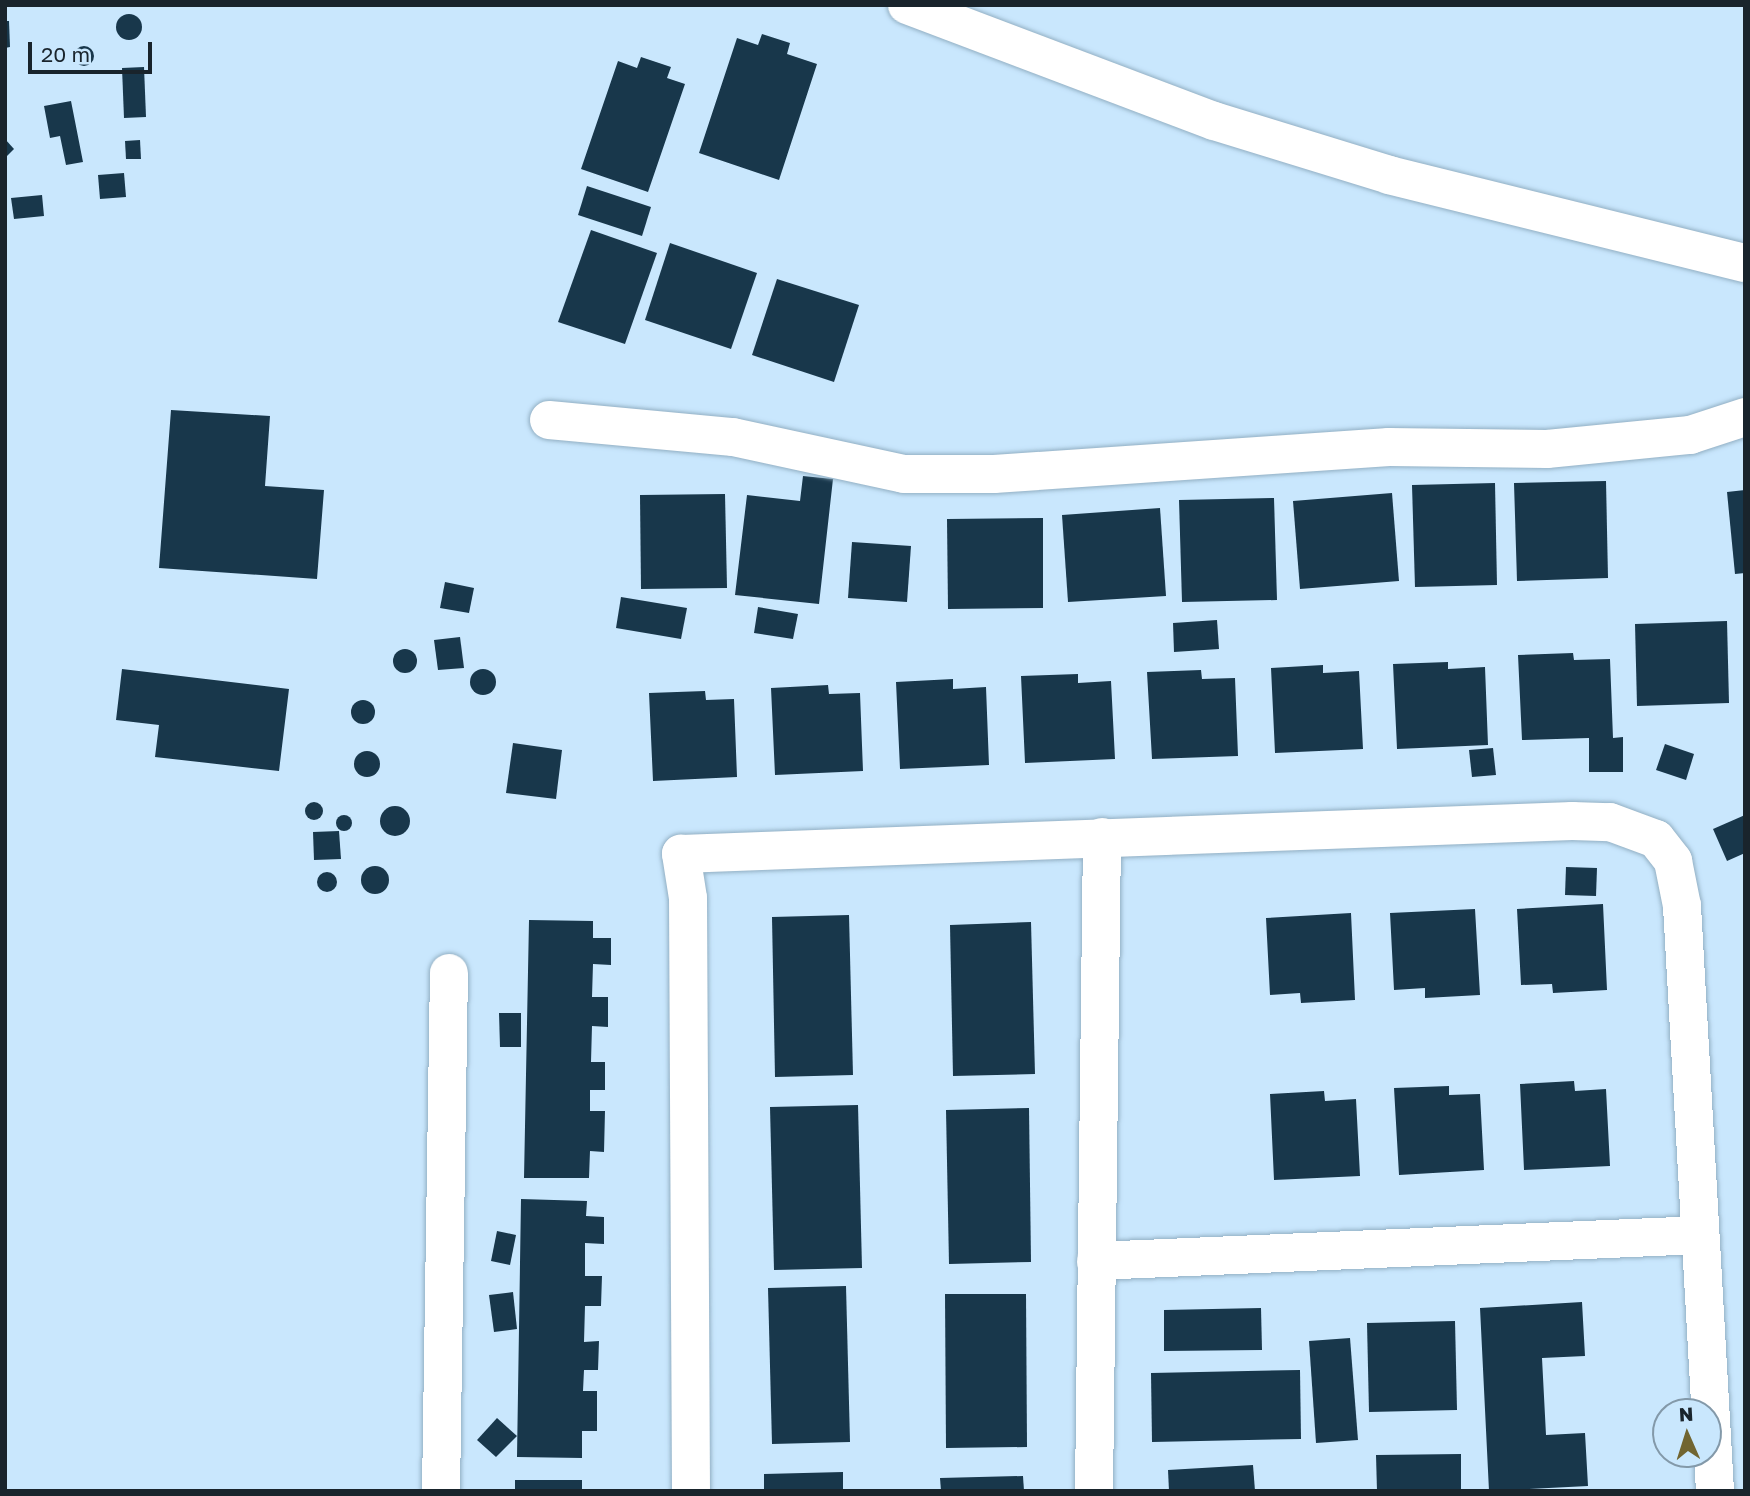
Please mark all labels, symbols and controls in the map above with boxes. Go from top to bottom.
scale bar [32,28,156,72]
text: 20 m [41,41,90,67]
north arrow [1652,1398,1722,1468]
text: N [1678,1402,1694,1425]

